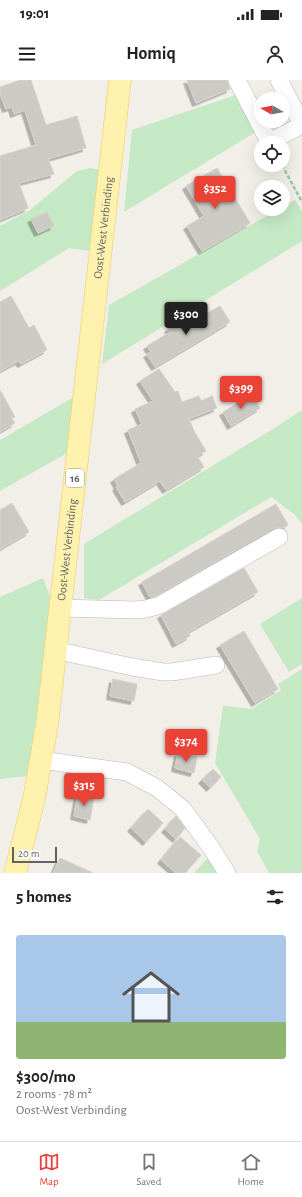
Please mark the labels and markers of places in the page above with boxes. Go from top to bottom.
pin: $352 [191,176,239,210]
pin: $300 [162,302,210,336]
pin: $399 [217,376,265,410]
pin: $374 [162,729,210,763]
pin: $315 [60,773,108,807]

